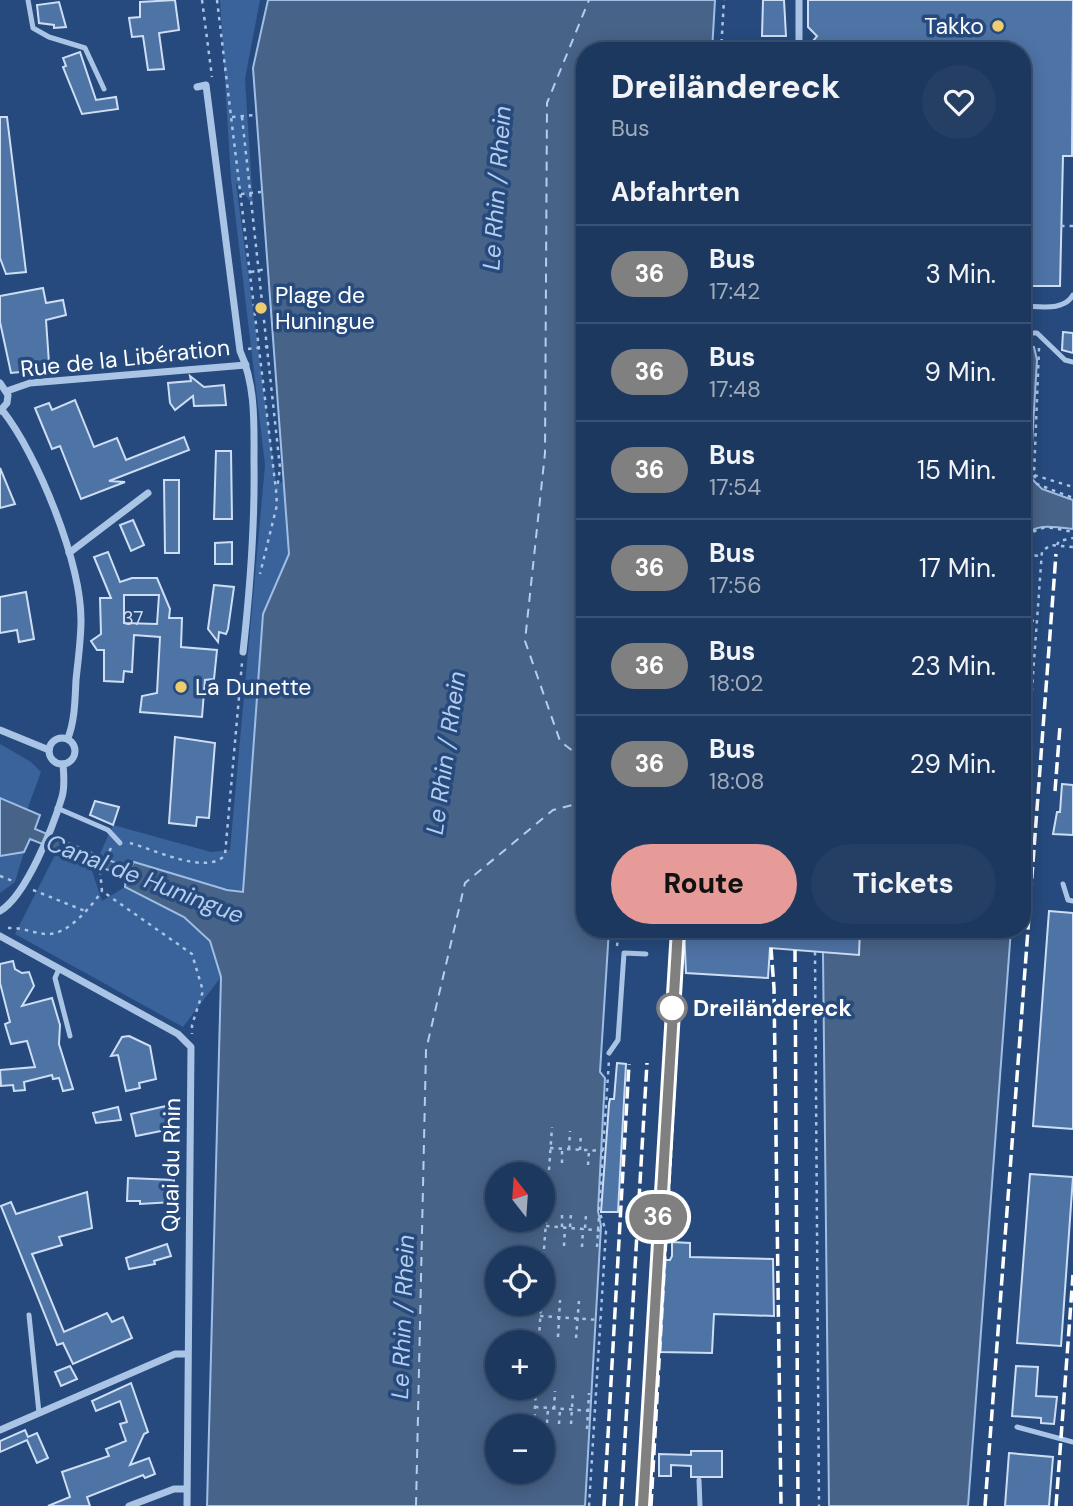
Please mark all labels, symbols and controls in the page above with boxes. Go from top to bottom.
place label: Takko [924,11,984,41]
marker: Takko [990,18,1006,34]
text: Dreiländereck [611,65,840,108]
button: heart [922,65,996,139]
water label: Le Rhin / Rhein [475,105,518,271]
text: Bus [611,113,650,143]
text: Abfahrten [611,175,740,209]
text: Bus [709,242,755,276]
text: 3 Min. [926,257,996,291]
text: 36 [635,258,664,289]
text: 17:42 [709,276,760,306]
place label: Plage de Huningue [275,280,375,336]
marker: Plage de Huningue [253,300,269,316]
street label: Rue de la Libération [19,332,231,384]
text: Bus [709,340,755,374]
text: 9 Min. [925,355,996,389]
text: 36 [635,356,664,387]
text: 17:48 [709,374,761,404]
text: Bus [709,438,755,472]
text: 15 Min. [917,453,996,487]
text: 36 [635,454,664,485]
text: 17:54 [709,472,761,502]
text: Bus [709,536,755,570]
text: 17 Min. [919,551,996,585]
text: 36 [635,552,664,583]
text: 17:56 [709,570,762,600]
house number: 37 [122,606,144,631]
text: Bus [709,634,755,668]
text: 23 Min. [911,649,996,683]
text: 36 [635,650,664,681]
text: 18:02 [709,668,764,698]
water label: Le Rhin / Rhein [419,669,472,837]
place label: La Dunette [195,672,311,702]
marker: La Dunette [173,679,189,695]
text: Bus [709,732,755,766]
text: 29 Min. [910,747,996,781]
text: 36 [635,748,664,779]
text: 18:08 [709,766,765,796]
water label: Canal de Huningue [42,827,248,931]
button: Route [611,844,797,924]
button: Tickets [811,844,996,924]
marker: Dreiländereck [657,993,687,1023]
place label: Dreiländereck [693,993,852,1023]
street label: Quai du Rhin [155,1098,187,1232]
north arrow [485,1162,555,1232]
map controls [485,1162,555,1484]
line badge: 36 [626,1194,690,1240]
text: 36 [643,1201,673,1232]
water label: Le Rhin / Rhein [384,1234,421,1400]
button: locate [485,1246,555,1316]
button: + [485,1330,555,1400]
button: − [485,1414,555,1484]

